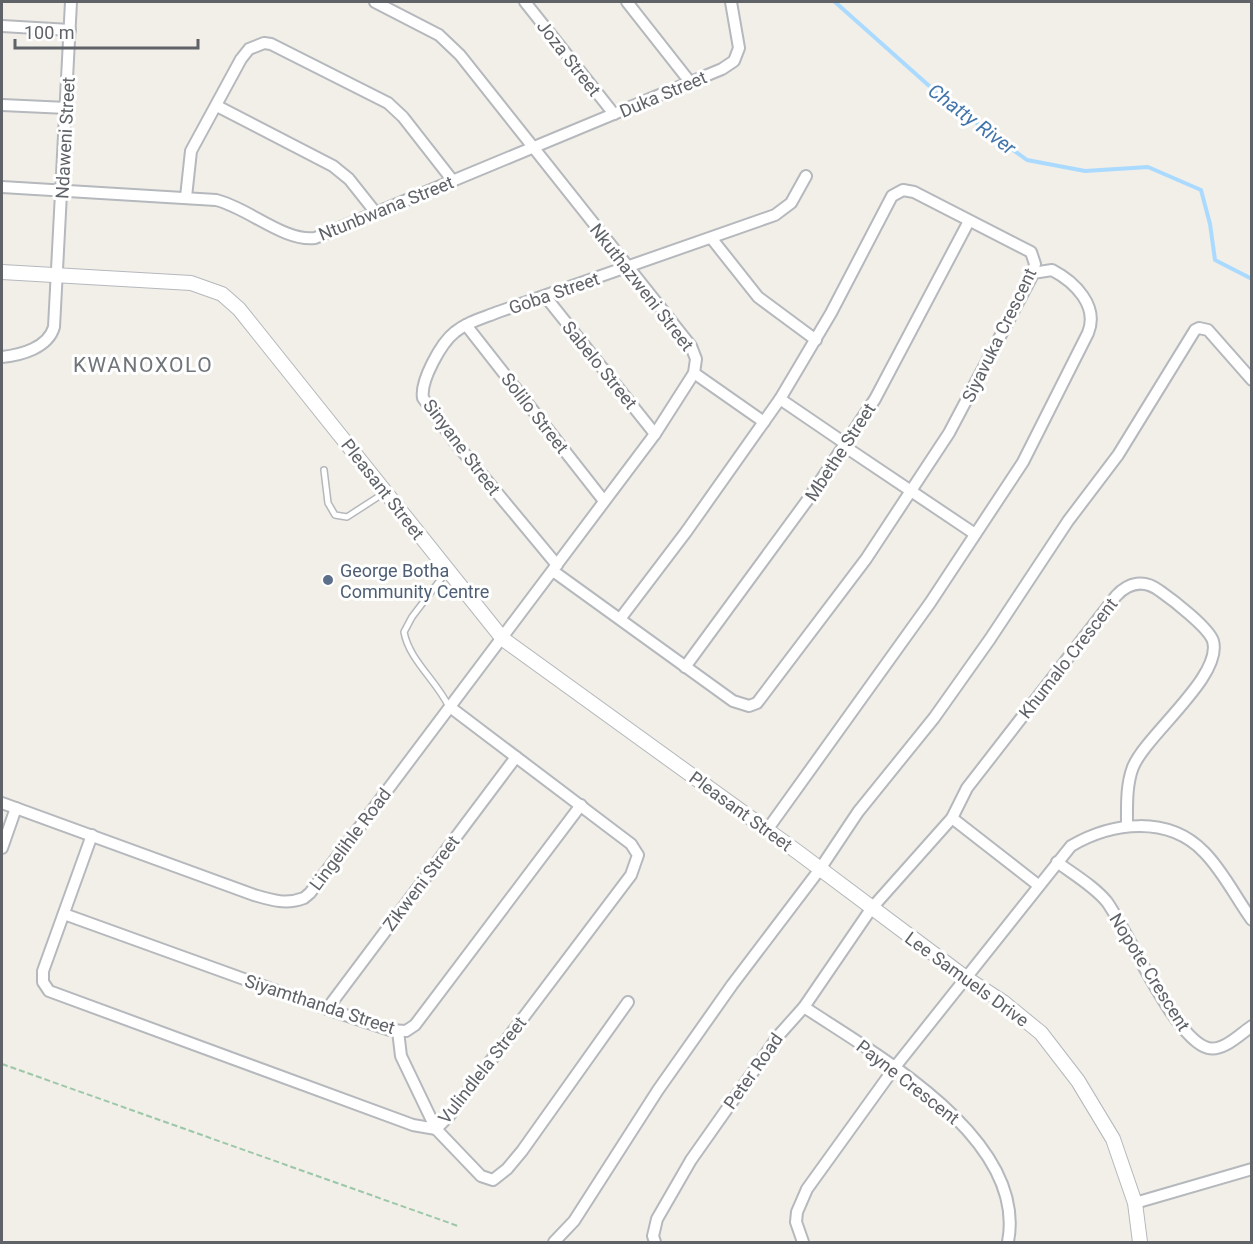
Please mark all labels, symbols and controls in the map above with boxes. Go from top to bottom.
scale bar [15,12,198,50]
street label: Joza Street [533,16,605,100]
text: 100 m [24,22,75,43]
street label: Duka Street [616,66,710,122]
street label: Ndaweni Street [51,76,79,200]
water label: Chatty River [923,78,1022,161]
street label: Ntunbwana Street [315,171,457,245]
street label: Nkuthazweni Street [586,219,698,355]
street label: Siyavuka Crescent [957,265,1041,405]
street label: Goba Street [506,268,602,318]
street label: Sabelo Street [558,317,642,413]
district label: KWANOXOLO [73,353,213,377]
street label: Solilo Street [497,369,573,457]
street label: Sinyane Street [419,395,505,499]
street label: Mbethe Street [801,399,880,505]
street label: Pleasant Street [337,434,429,544]
place label: George Botha Community Centre [340,560,489,602]
marker: George Botha Community Centre [321,573,335,587]
street label: Khumalo Crescent [1014,593,1122,722]
street label: Pleasant Street [686,767,797,855]
street label: Lingelihle Road [305,784,395,894]
street label: Zikweni Street [378,831,464,935]
street label: Nopote Crescent [1105,909,1195,1035]
street label: Lee Samuels Drive [901,927,1033,1031]
street label: Siyamthanda Street [242,970,398,1038]
street label: Vulindlela Street [434,1012,530,1128]
street label: Peter Road [719,1029,787,1113]
street label: Payne Crescent [852,1035,964,1129]

